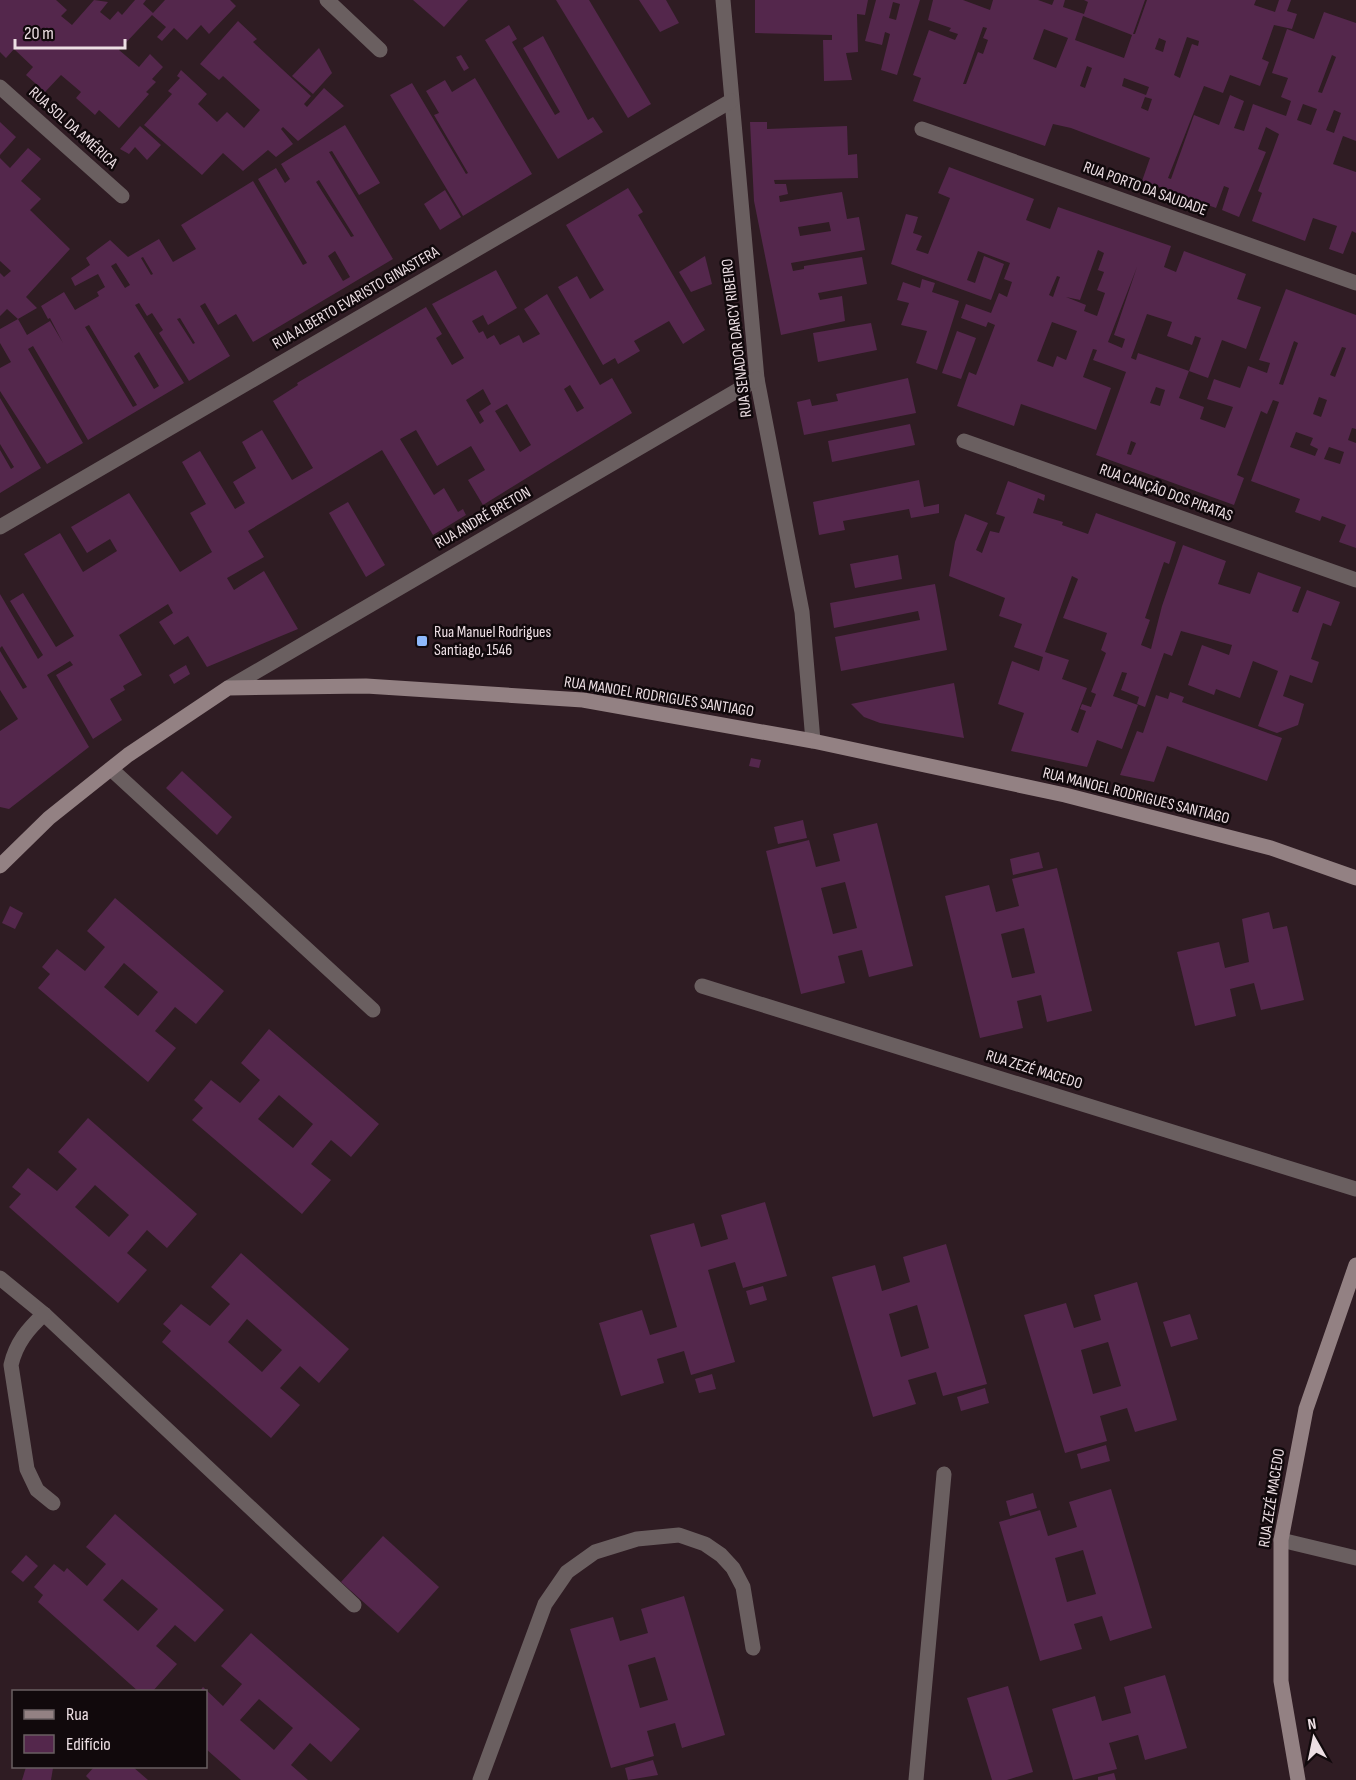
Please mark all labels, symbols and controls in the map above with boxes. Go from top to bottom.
scale bar [15,12,124,50]
text: 20 m [24,23,54,44]
street label: RUA SOL DA AMÉRICA [25,83,121,173]
street label: RUA PORTO DA SAUDADE [1080,158,1210,220]
street label: RUA ALBERTO EVARISTO GINASTERA [269,242,443,354]
street label: RUA SENADOR DARCY RIBEIRO [718,257,756,419]
street label: RUA CANÇÃO DOS PIRATAS [1097,460,1235,526]
street label: RUA ANDRÉ BRETON [432,483,534,553]
place label: Rua Manuel Rodrigues Santiago, 1546 [434,623,552,660]
marker: Rua Manuel Rodrigues Santiago, 1546 [415,634,429,648]
street label: RUA MANOEL RODRIGUES SANTIAGO [563,673,755,721]
street label: RUA MANOEL RODRIGUES SANTIAGO [1041,764,1231,828]
street label: RUA ZEZÉ MACEDO [983,1046,1085,1094]
street label: RUA ZEZÉ MACEDO [1255,1447,1289,1549]
legend [12,1690,207,1768]
text: Rua [66,1704,89,1725]
north arrow [1284,1708,1344,1768]
text: N [1306,1715,1318,1735]
text: Edifício [66,1734,111,1755]

